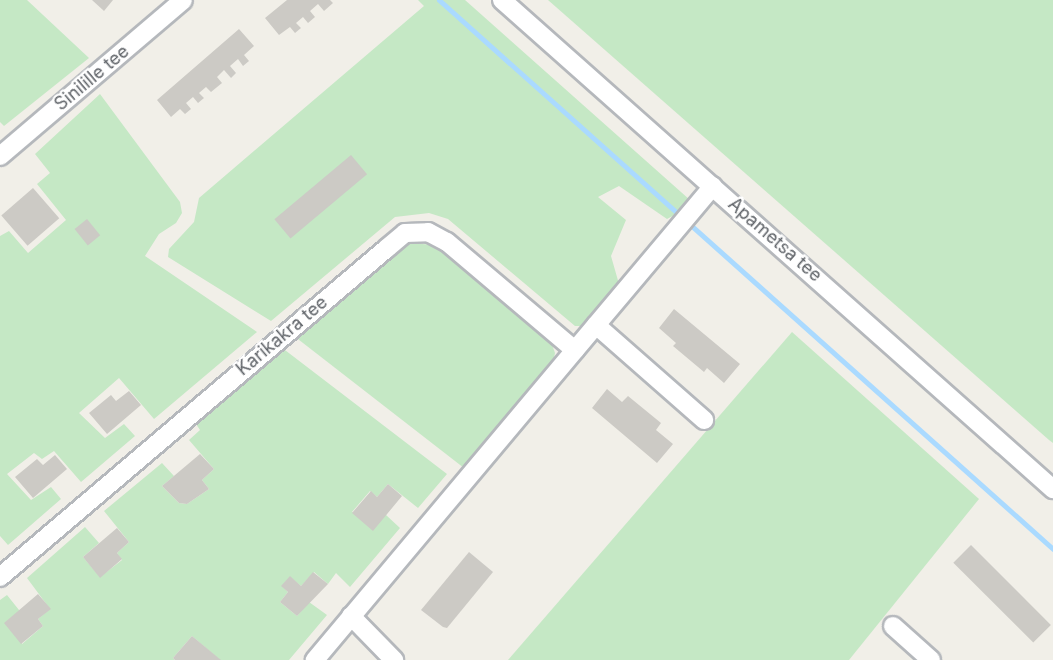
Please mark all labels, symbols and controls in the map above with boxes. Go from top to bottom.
street label: Sinilille tee [50,41,134,115]
street label: Apametsa tee [724,193,826,287]
street label: Karikakra tee [232,292,332,380]

